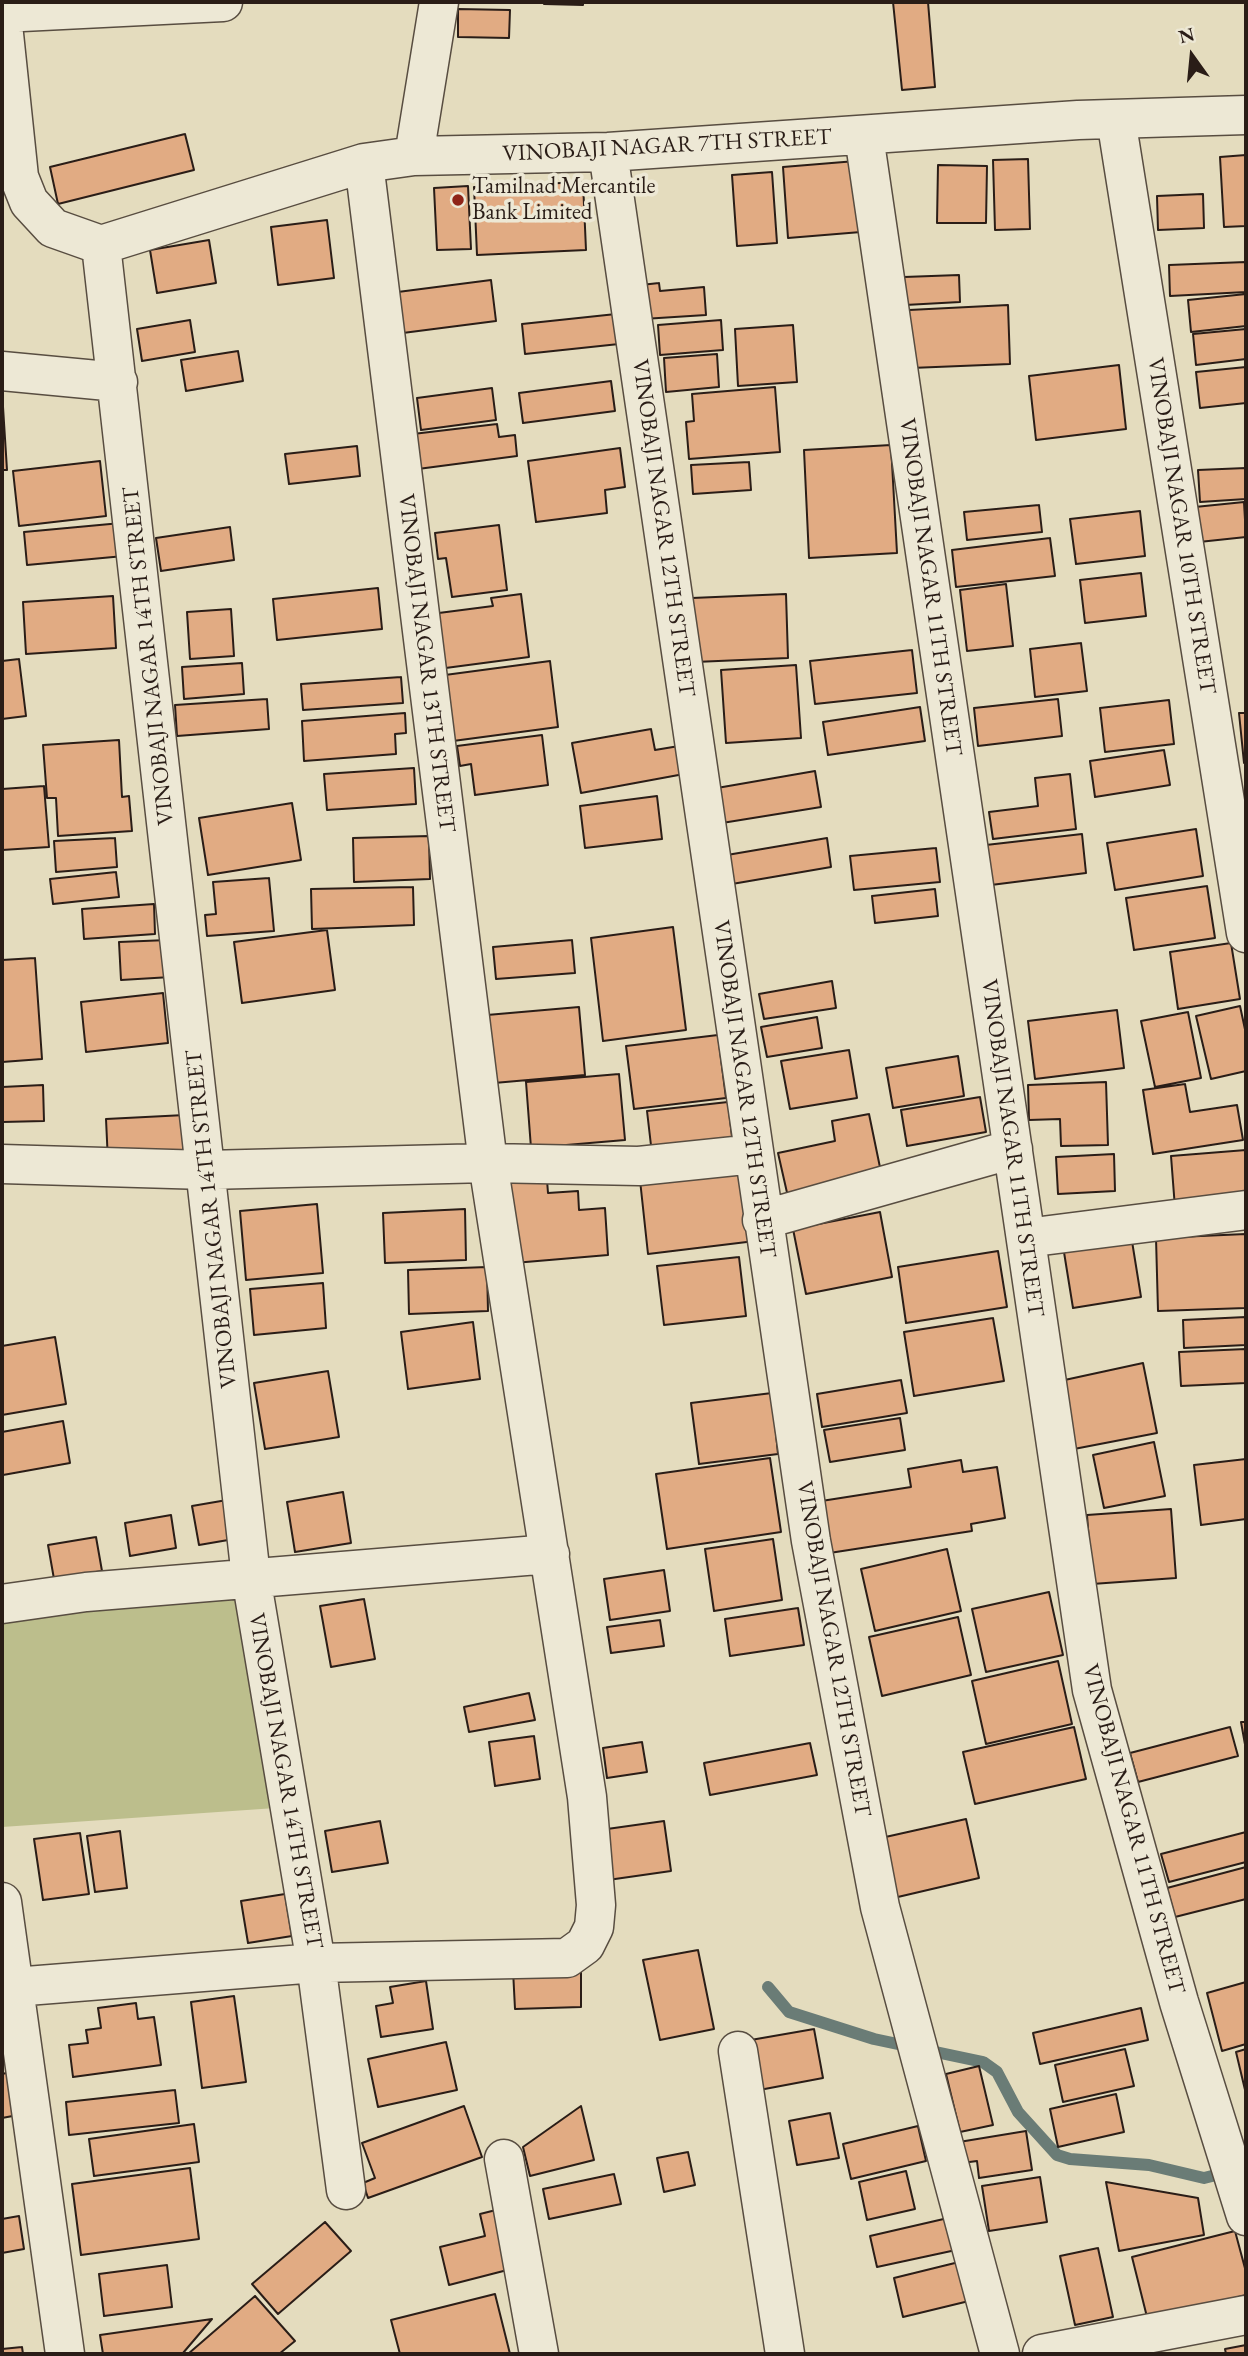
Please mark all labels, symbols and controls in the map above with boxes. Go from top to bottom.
north arrow [1157,21,1227,91]
text: N [1176,21,1197,49]
street label: VINOBAJI NAGAR 7TH STREET [502,124,832,168]
place label: Tamilnad Mercantile Bank Limited [472,173,655,227]
marker: Tamilnad Mercantile Bank Limited [450,192,466,208]
street label: VINOBAJI NAGAR 10TH STREET [1141,356,1221,696]
street label: VINOBAJI NAGAR 12TH STREET [626,358,700,698]
street label: VINOBAJI NAGAR 11TH STREET [893,417,967,757]
street label: VINOBAJI NAGAR 14TH STREET [117,485,181,827]
street label: VINOBAJI NAGAR 13TH STREET [392,492,460,834]
street label: VINOBAJI NAGAR 12TH STREET [707,919,781,1259]
street label: VINOBAJI NAGAR 11TH STREET [975,978,1049,1318]
street label: VINOBAJI NAGAR 14TH STREET [180,1048,244,1390]
street label: VINOBAJI NAGAR 12TH STREET [790,1479,876,1819]
street label: VINOBAJI NAGAR 14TH STREET [242,1611,328,1951]
street label: VINOBAJI NAGAR 11TH STREET [1076,1661,1190,1997]

